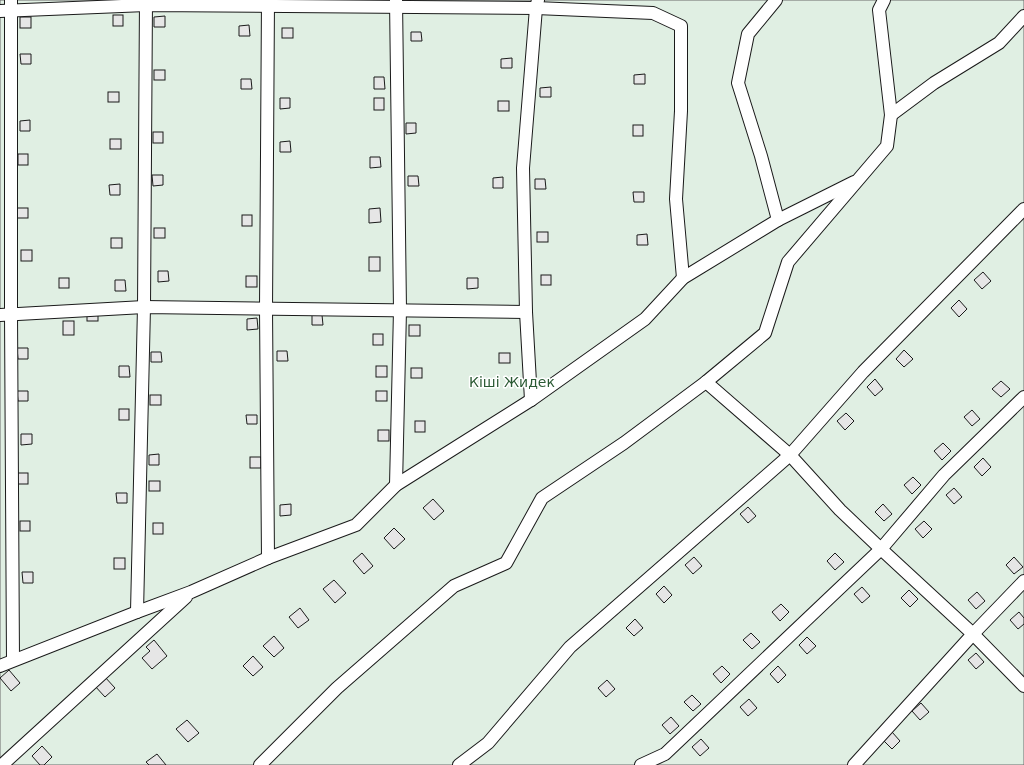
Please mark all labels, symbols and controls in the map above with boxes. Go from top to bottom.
park label: Кіші Жидек [469,374,555,390]

